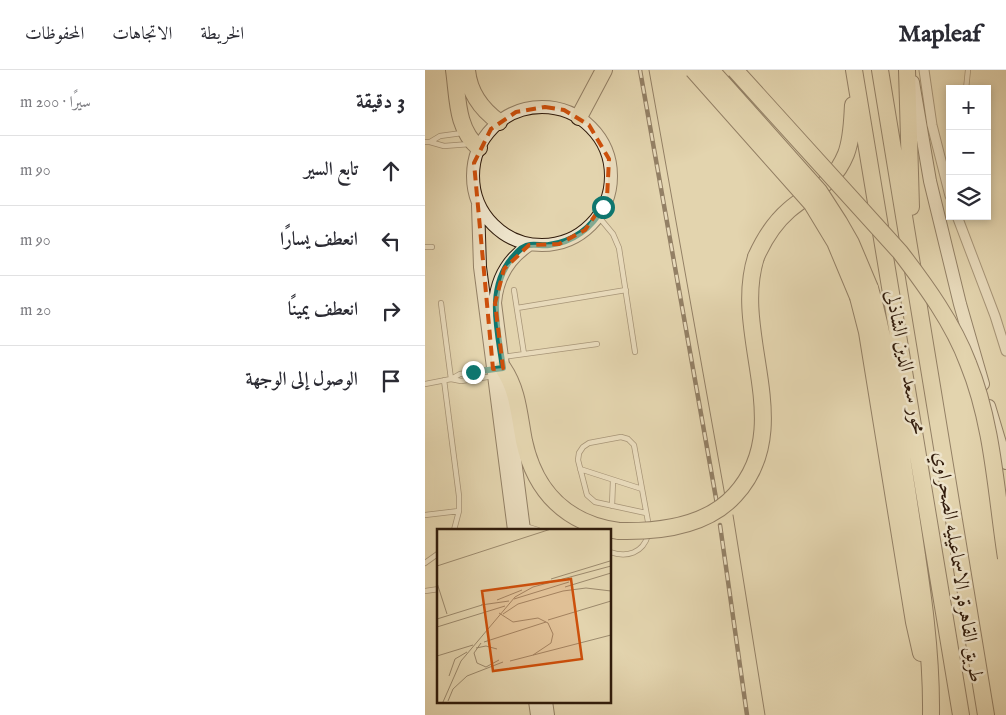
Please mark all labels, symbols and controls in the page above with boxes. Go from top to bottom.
text: Mapleaf [899,19,981,50]
text: المحفوظات [25,23,84,46]
text: الاتجاهات [112,23,172,46]
text: الخريطة [200,23,244,46]
map controls [946,85,991,220]
button: + [946,85,991,130]
text: 3 دقيقة [356,89,405,116]
text: سيرًا · 200 m [20,93,91,113]
button: − [946,130,991,175]
icon: ahead [377,157,405,185]
text: تابع السير [304,158,358,182]
text: 90 m [20,161,51,181]
button: layers [946,175,991,220]
route start [592,196,615,219]
icon: left [377,227,405,255]
text: انعطف يسارًا [280,228,358,252]
text: 90 m [20,231,51,251]
street label: محور سعد الدين الشاذلى [879,288,931,436]
icon: right [377,297,405,325]
text: انعطف يمينًا [288,298,358,322]
text: 20 m [20,301,51,321]
route end [462,361,485,384]
icon: arrive [377,367,405,395]
text: الوصول إلى الوجهة [246,368,358,392]
street label: طريق القاهرة, الاسماعيليه الصحراوي [925,450,989,685]
inset map [437,529,611,702]

